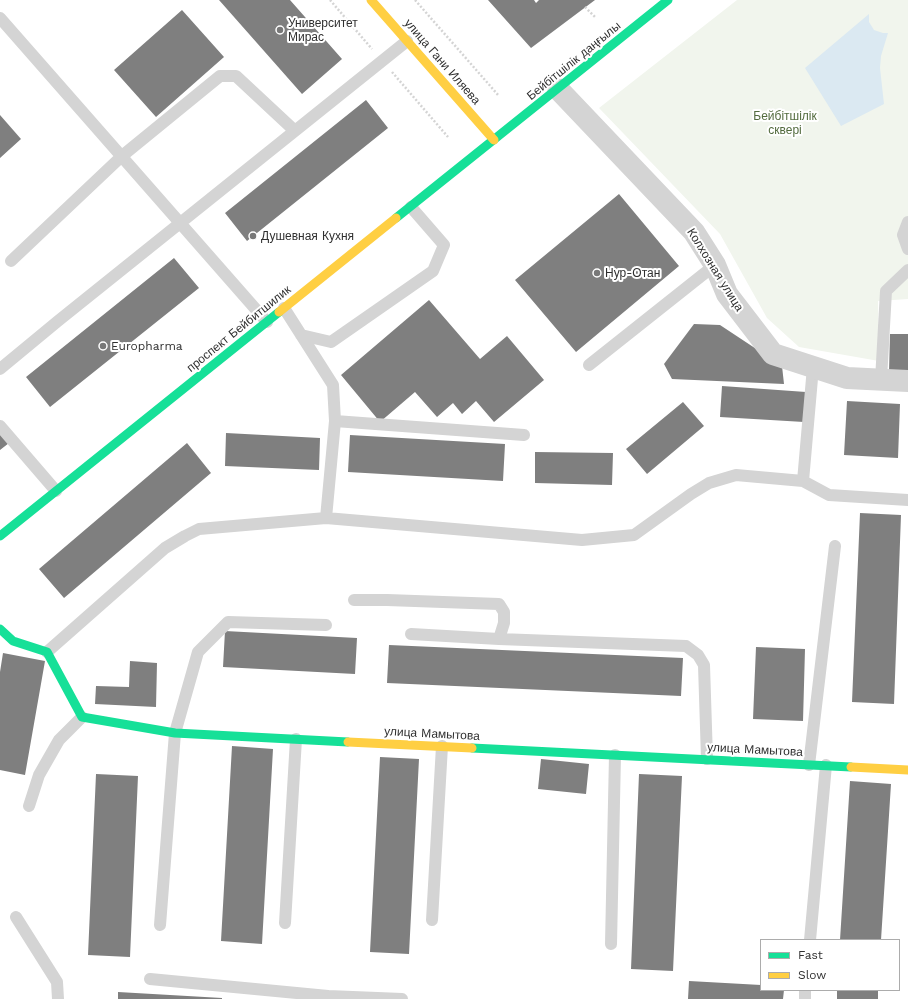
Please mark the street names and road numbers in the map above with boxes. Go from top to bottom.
street label: улица Гани Иляева [401,16,483,108]
street label: Бейбітшілік даңғылы [524,19,624,103]
street label: Колхозная улица [684,226,746,314]
street label: проспект Бейбитшилик [184,283,294,375]
street label: улица Мамытова [384,724,480,744]
street label: улица Мамытова [707,740,803,760]

